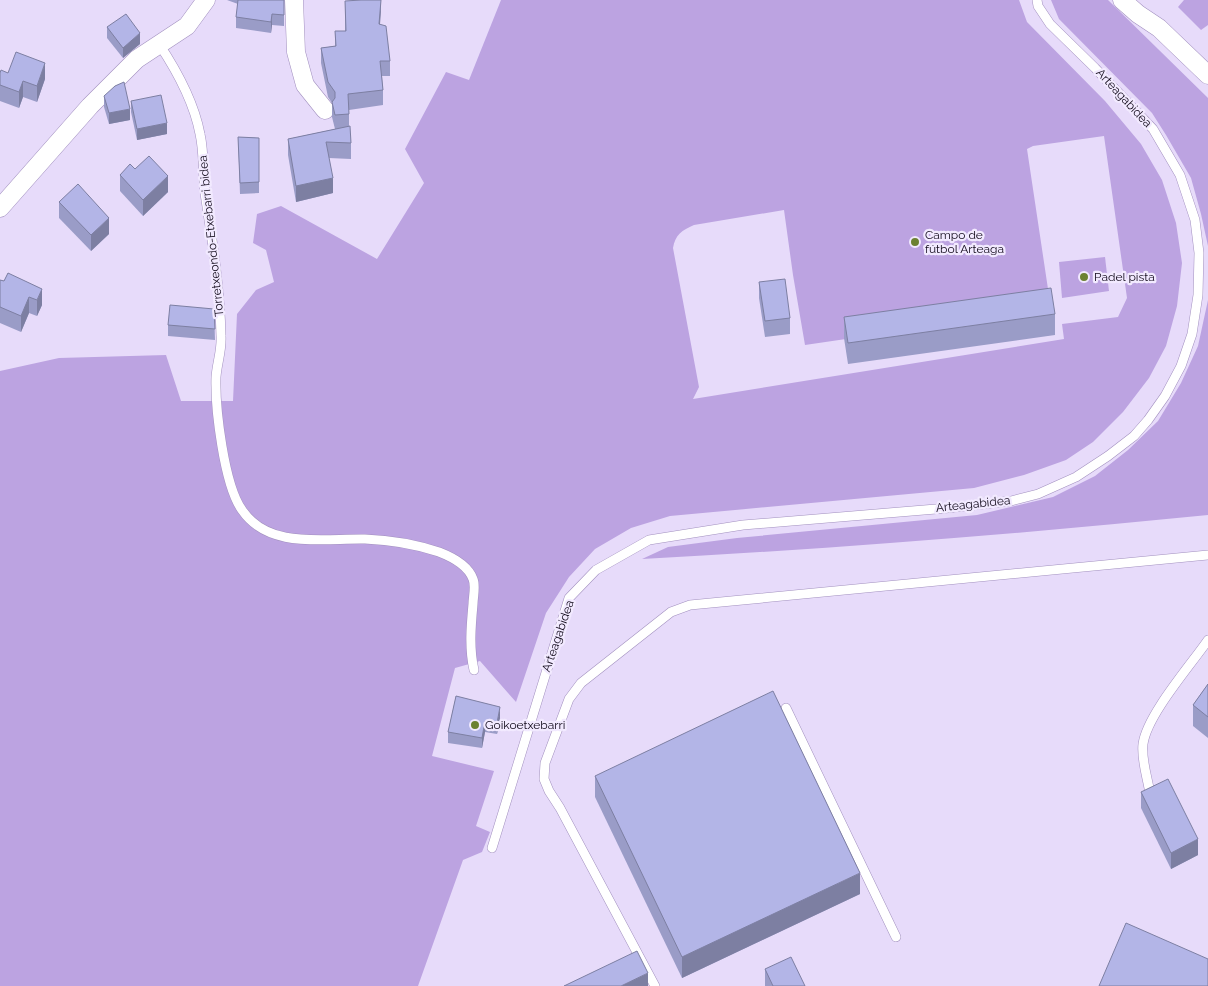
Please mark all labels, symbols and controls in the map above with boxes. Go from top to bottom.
street label: Arteagabidea [1093,66,1155,130]
street label: Torretxeondo-Etxebarri bidea [196,155,226,317]
place label: Campo de fútbol Arteaga [925,228,1004,256]
marker: Campo de fútbol Arteaga [909,236,921,248]
place label: Padel pista [1094,270,1155,284]
marker: Padel pista [1078,271,1090,283]
street label: Arteagabidea [935,493,1011,515]
street label: Arteagabidea [539,598,577,674]
place label: Goikoetxebarri [485,718,565,732]
marker: Goikoetxebarri [469,719,481,731]

